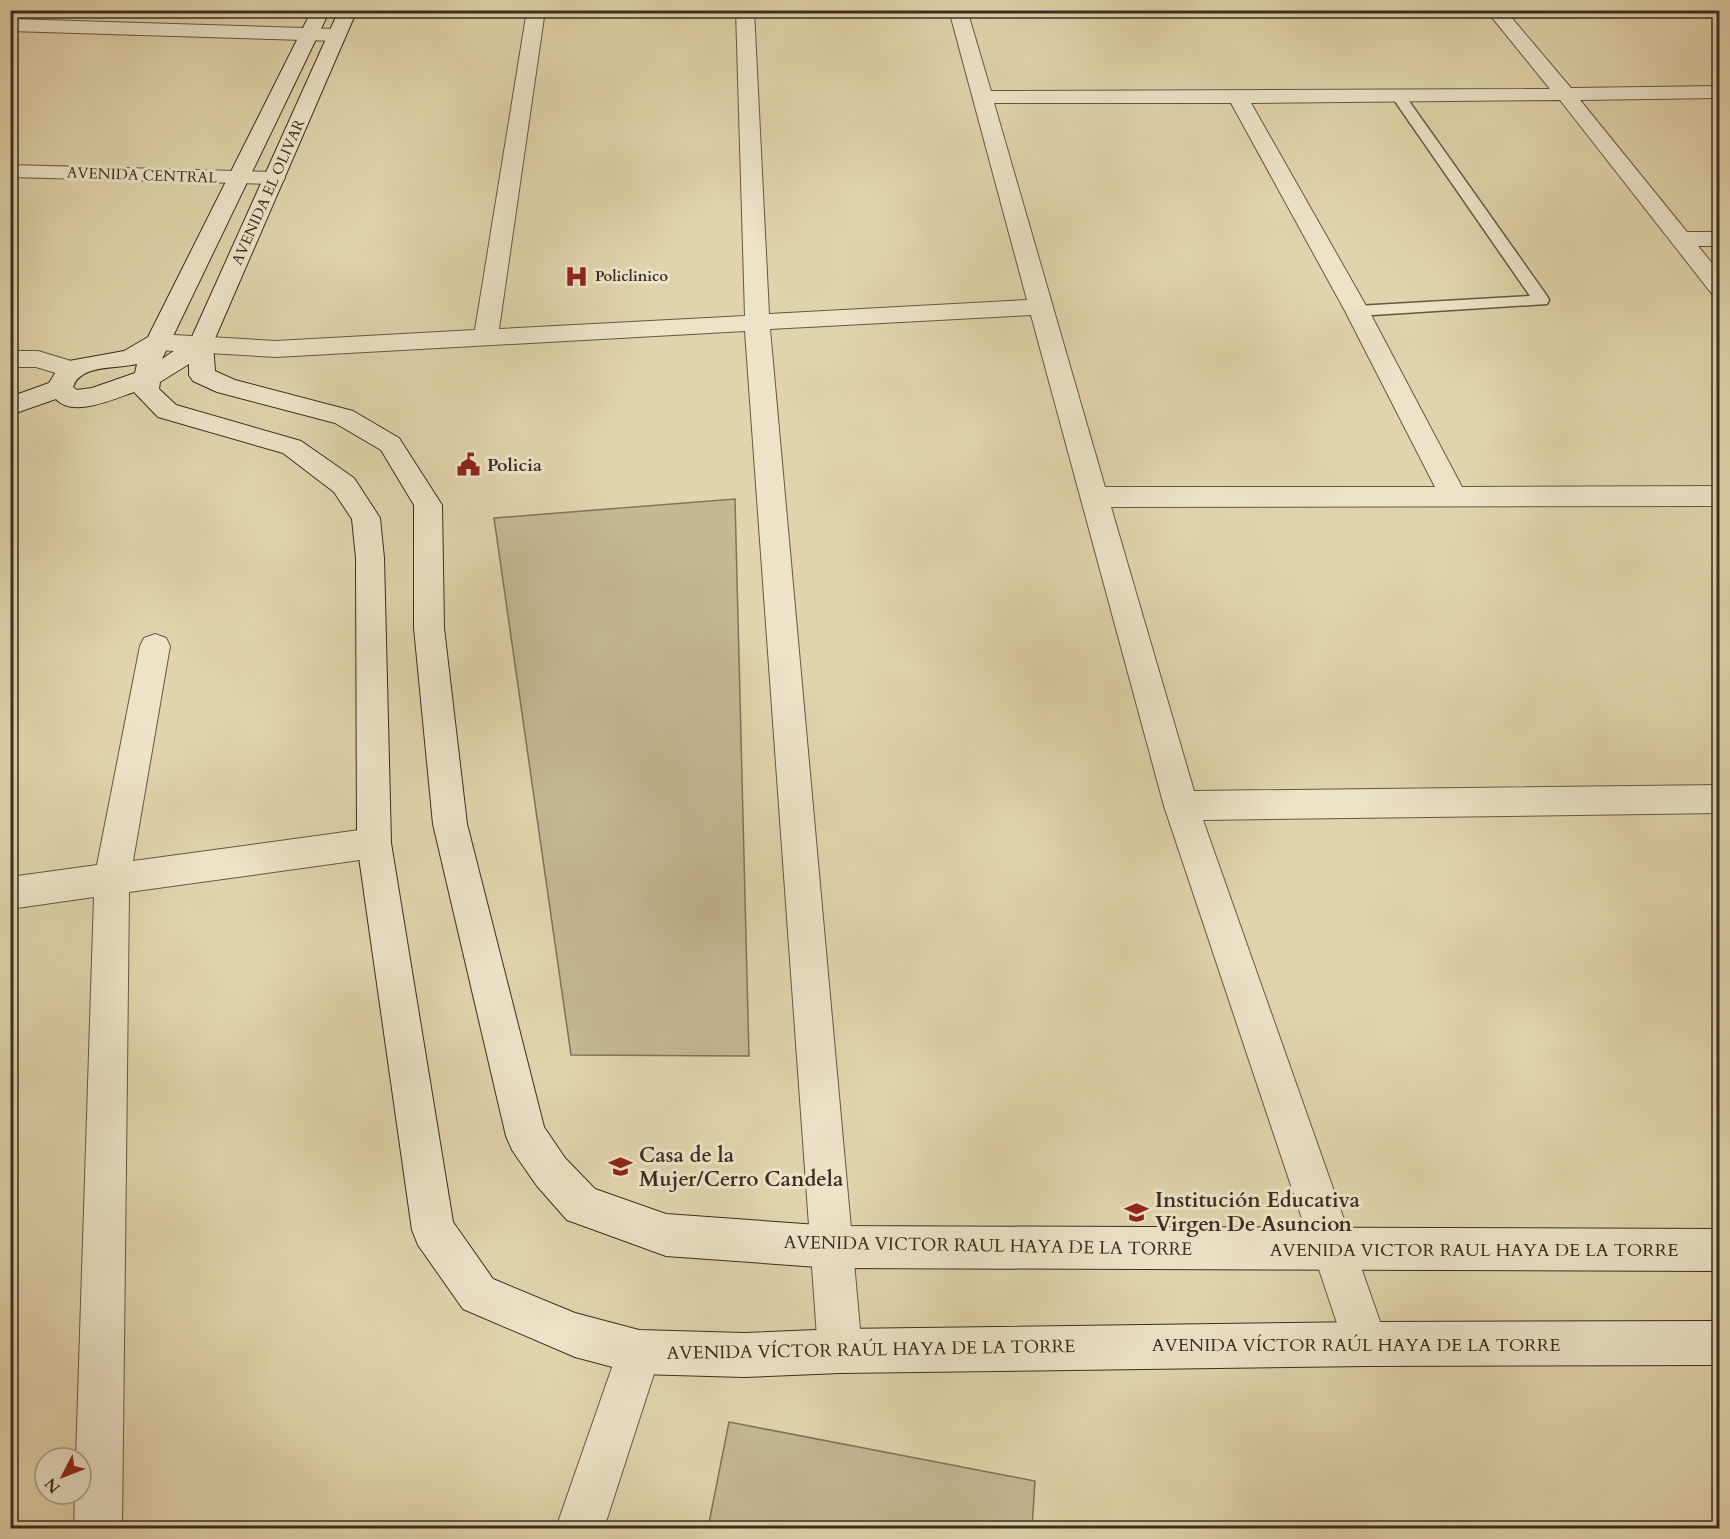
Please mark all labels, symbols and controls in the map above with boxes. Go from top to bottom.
street label: AVENIDA EL OLIVAR [227,116,309,268]
street label: AVENIDA CENTRAL [66,162,218,188]
hospital icon: Policlinico [564,263,590,289]
place label: Policlinico [595,266,668,286]
public building icon: Policia [456,452,482,478]
place label: Policia [487,453,542,478]
place label: Casa de la Mujer/Cerro Candela [639,1141,844,1194]
school or university icon: Casa de la Mujer/Cerro Candela [608,1154,634,1180]
place label: Institución Educativa Virgen De Asuncion [1155,1186,1360,1239]
school or university icon: Institución Educativa Virgen De Asuncion [1124,1199,1150,1225]
street label: AVENIDA VICTOR RAUL HAYA DE LA TORRE [784,1230,1192,1262]
street label: AVENIDA VICTOR RAUL HAYA DE LA TORRE [1270,1238,1678,1263]
street label: AVENIDA VÍCTOR RAÚL HAYA DE LA TORRE [1152,1333,1560,1358]
street label: AVENIDA VÍCTOR RAÚL HAYA DE LA TORRE [667,1334,1075,1366]
north arrow [33,1446,93,1506]
text: N [40,1473,65,1498]

